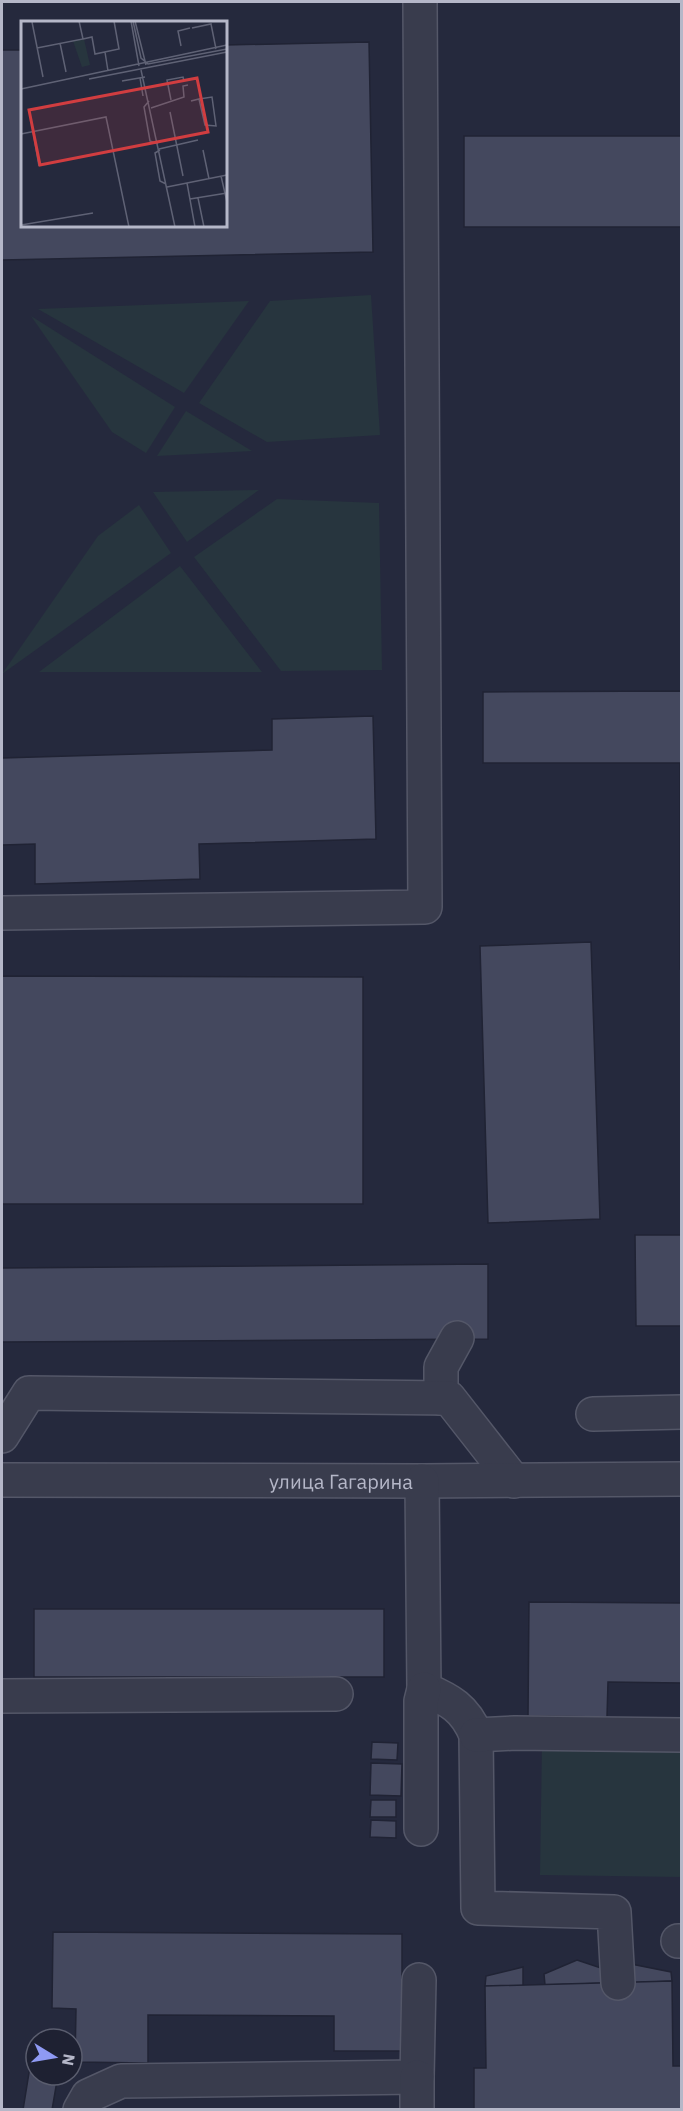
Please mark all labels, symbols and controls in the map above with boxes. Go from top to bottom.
inset map [21,21,226,226]
street label: улица Гагарина [269,1467,413,1494]
north arrow [24,2027,84,2087]
text: N [58,2052,80,2067]

